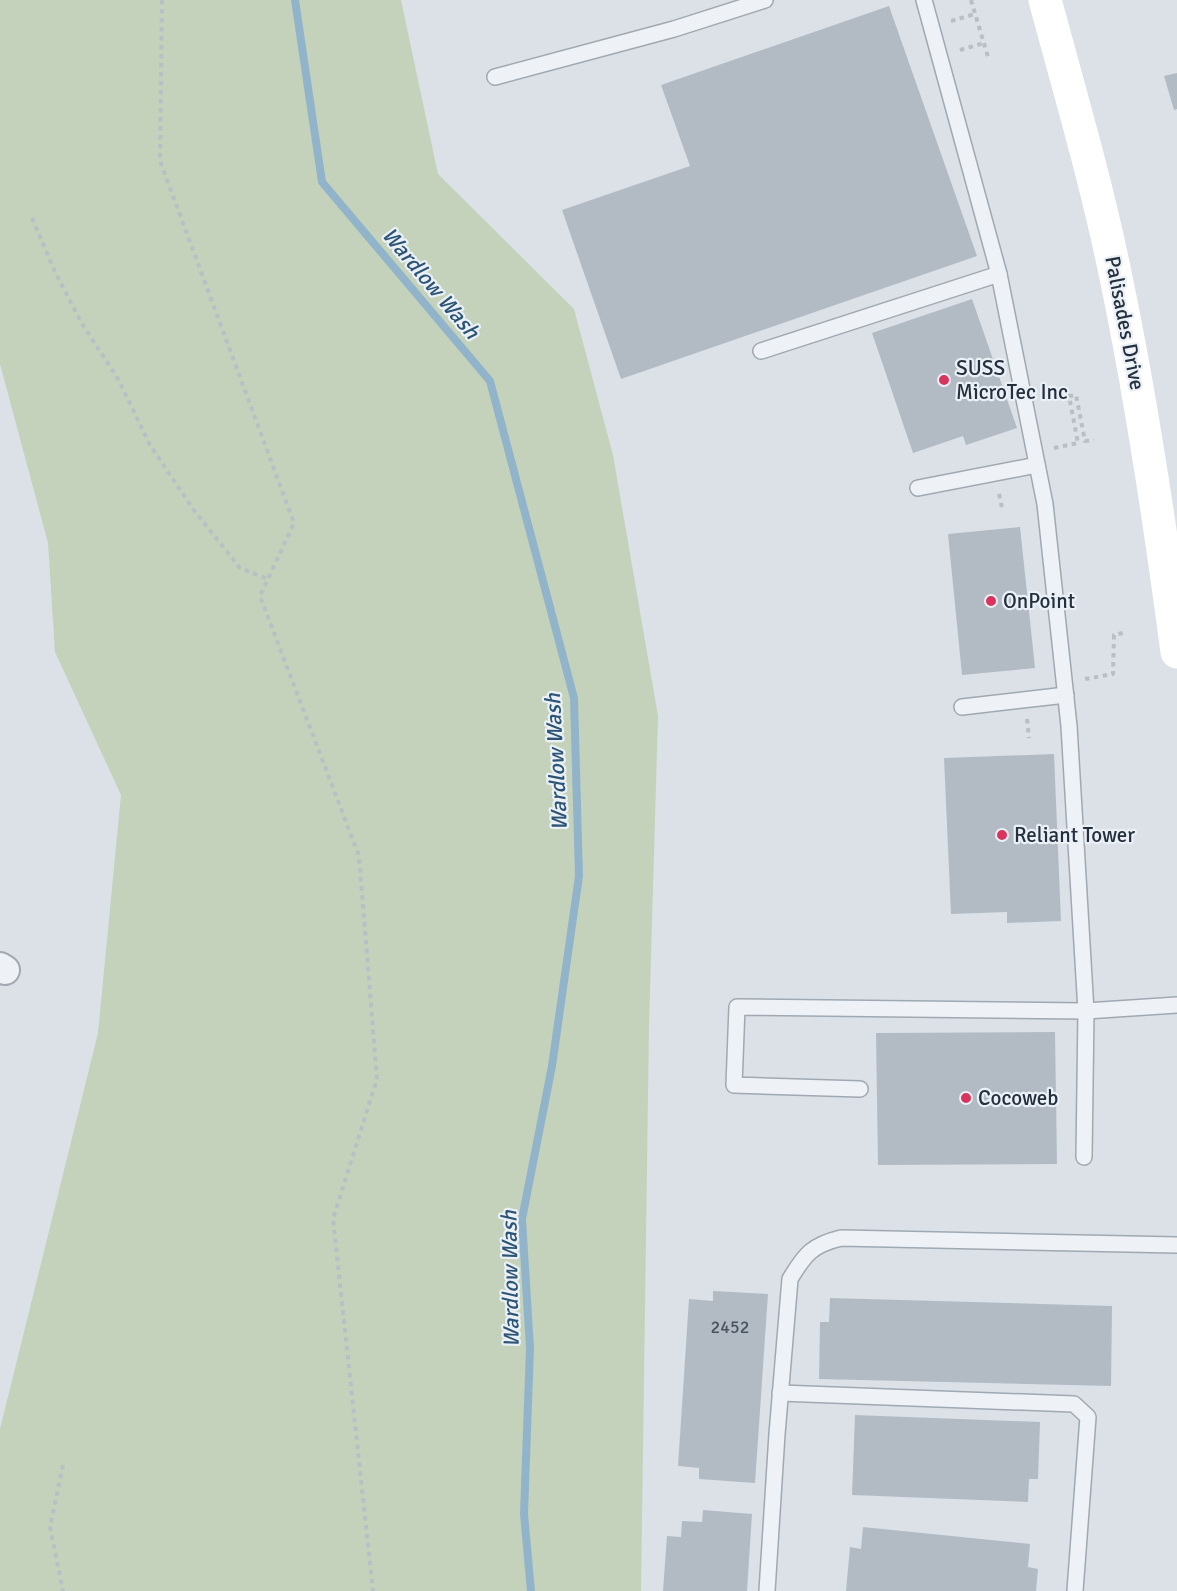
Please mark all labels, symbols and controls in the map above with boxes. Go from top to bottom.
water label: Wardlow Wash [376,222,486,345]
street label: Palisades Drive [1099,254,1151,392]
place label: SUSS MicroTec Inc [956,355,1068,405]
marker: SUSS MicroTec Inc [937,373,951,387]
place label: OnPoint [1003,588,1075,614]
marker: OnPoint [984,594,998,608]
water label: Wardlow Wash [539,692,573,831]
place label: Reliant Tower [1014,822,1135,848]
marker: Reliant Tower [995,828,1009,842]
place label: Cocoweb [978,1085,1058,1111]
marker: Cocoweb [959,1091,973,1105]
water label: Wardlow Wash [495,1209,525,1348]
house number: 2452 [711,1316,749,1338]

